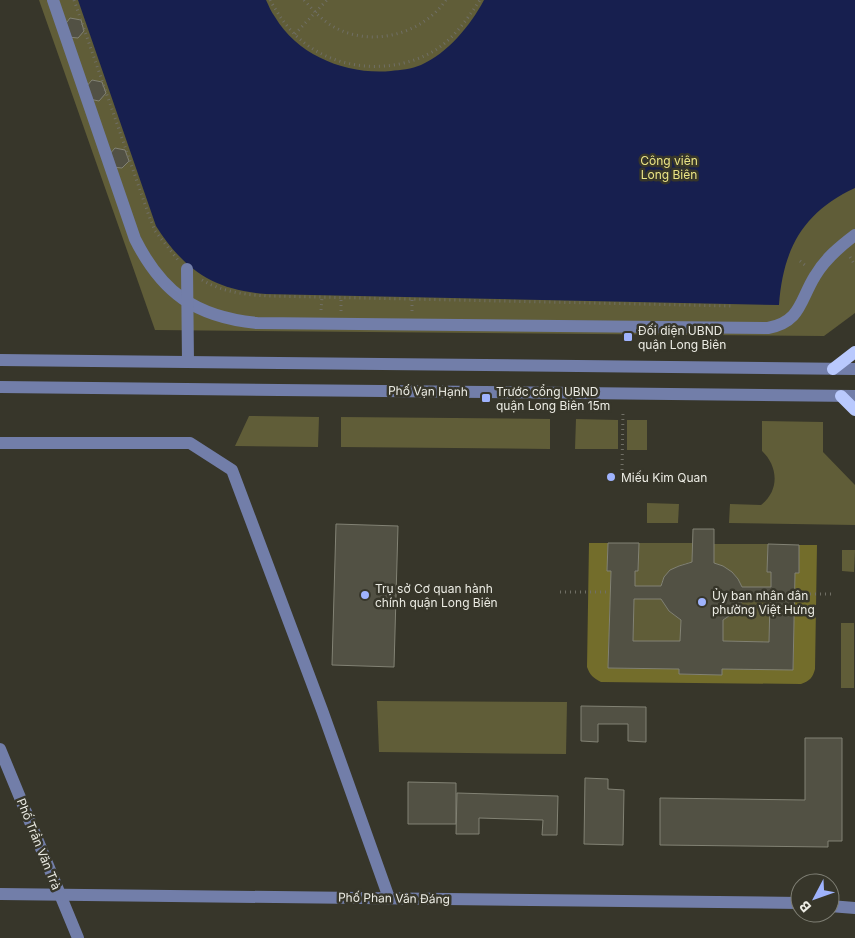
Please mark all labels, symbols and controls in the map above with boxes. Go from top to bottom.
park label: Công viên Long Biên [640,153,698,182]
place label: Đối diện UBND quận Long Biên [638,323,726,352]
marker: Đối diện UBND quận Long Biên [622,331,634,343]
street label: Phố Vạn Hạnh [388,383,468,399]
place label: Trước cổng UBND quận Long Biên 15m [496,384,610,413]
marker: Trước cổng UBND quận Long Biên 15m [480,392,492,404]
place label: Miếu Kim Quan [621,470,707,485]
marker: Miếu Kim Quan [605,471,617,483]
place label: Trụ sở Cơ quan hành chính quận Long Biên [375,581,498,610]
place label: Ủy ban nhân dân phường Việt Hưng [712,588,815,617]
marker: Trụ sở Cơ quan hành chính quận Long Biên [359,589,371,601]
marker: Ủy ban nhân dân phường Việt Hưng [696,596,708,608]
street label: Phố Trần Văn Trà [14,796,64,892]
north arrow [790,873,840,923]
street label: Phố Phan Văn Đáng [338,890,450,906]
text: B [795,898,814,916]

